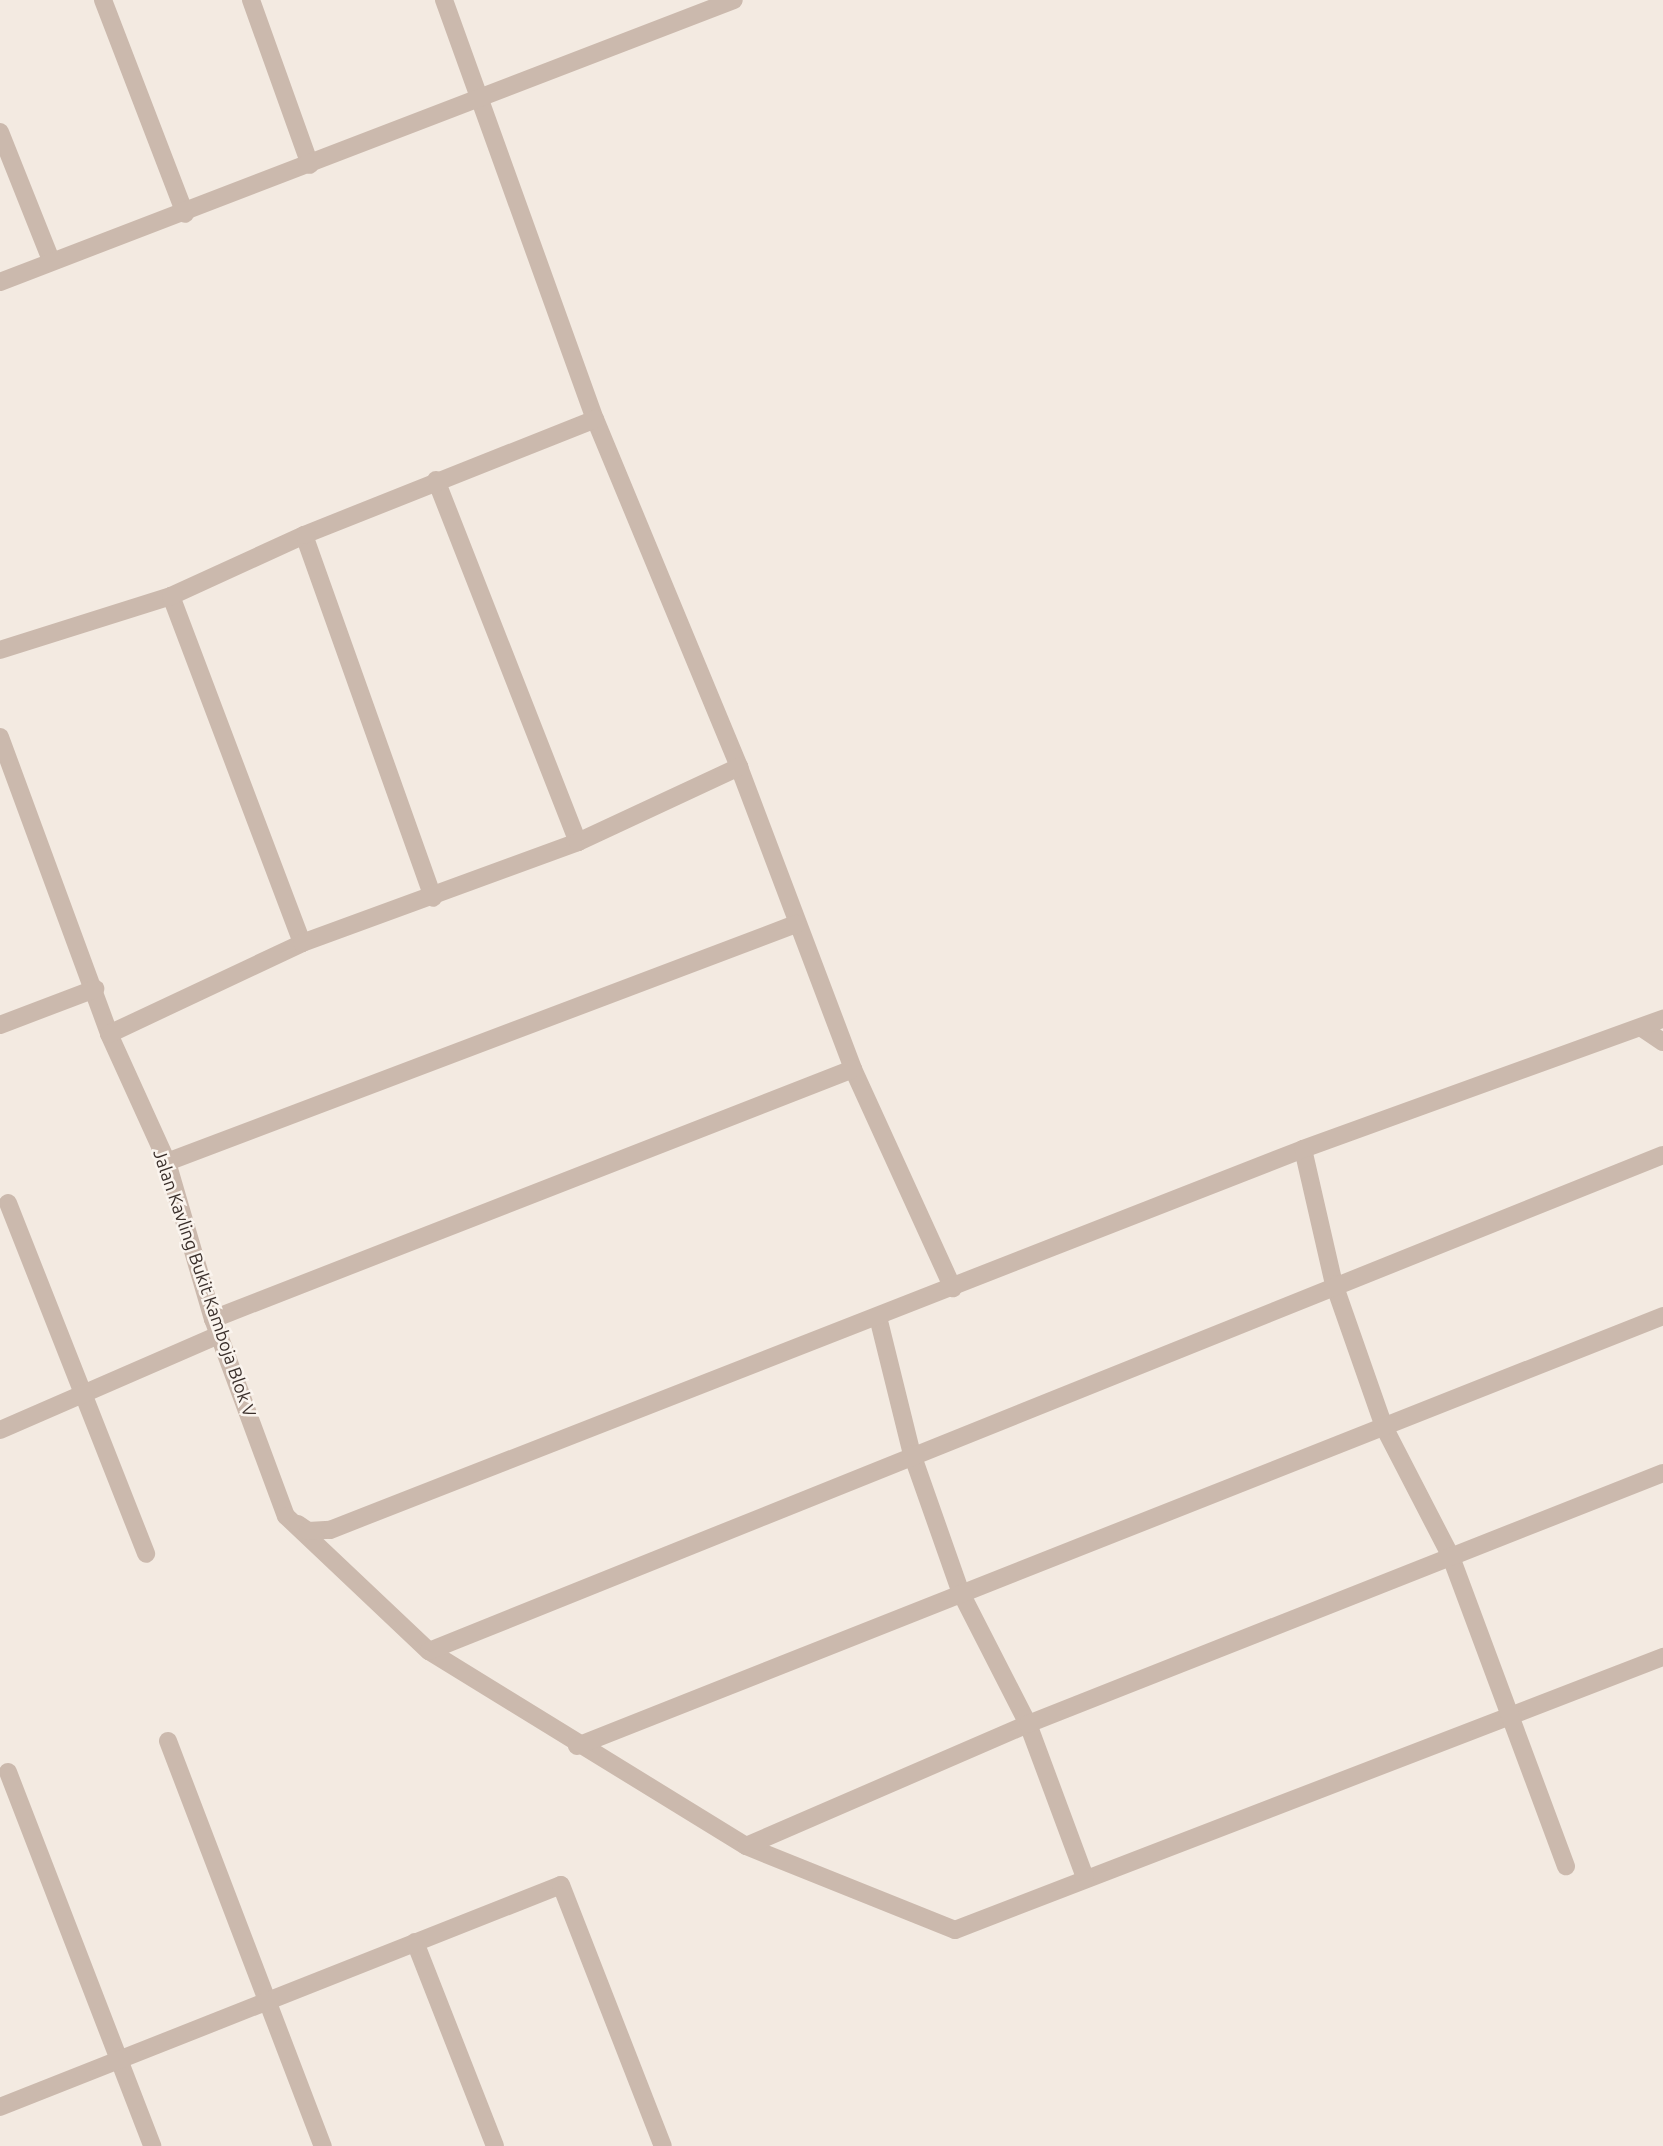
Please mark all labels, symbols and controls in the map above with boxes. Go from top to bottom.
street label: Jalan Kavling Bukit Kamboja Blok V [149,1146,261,1420]

